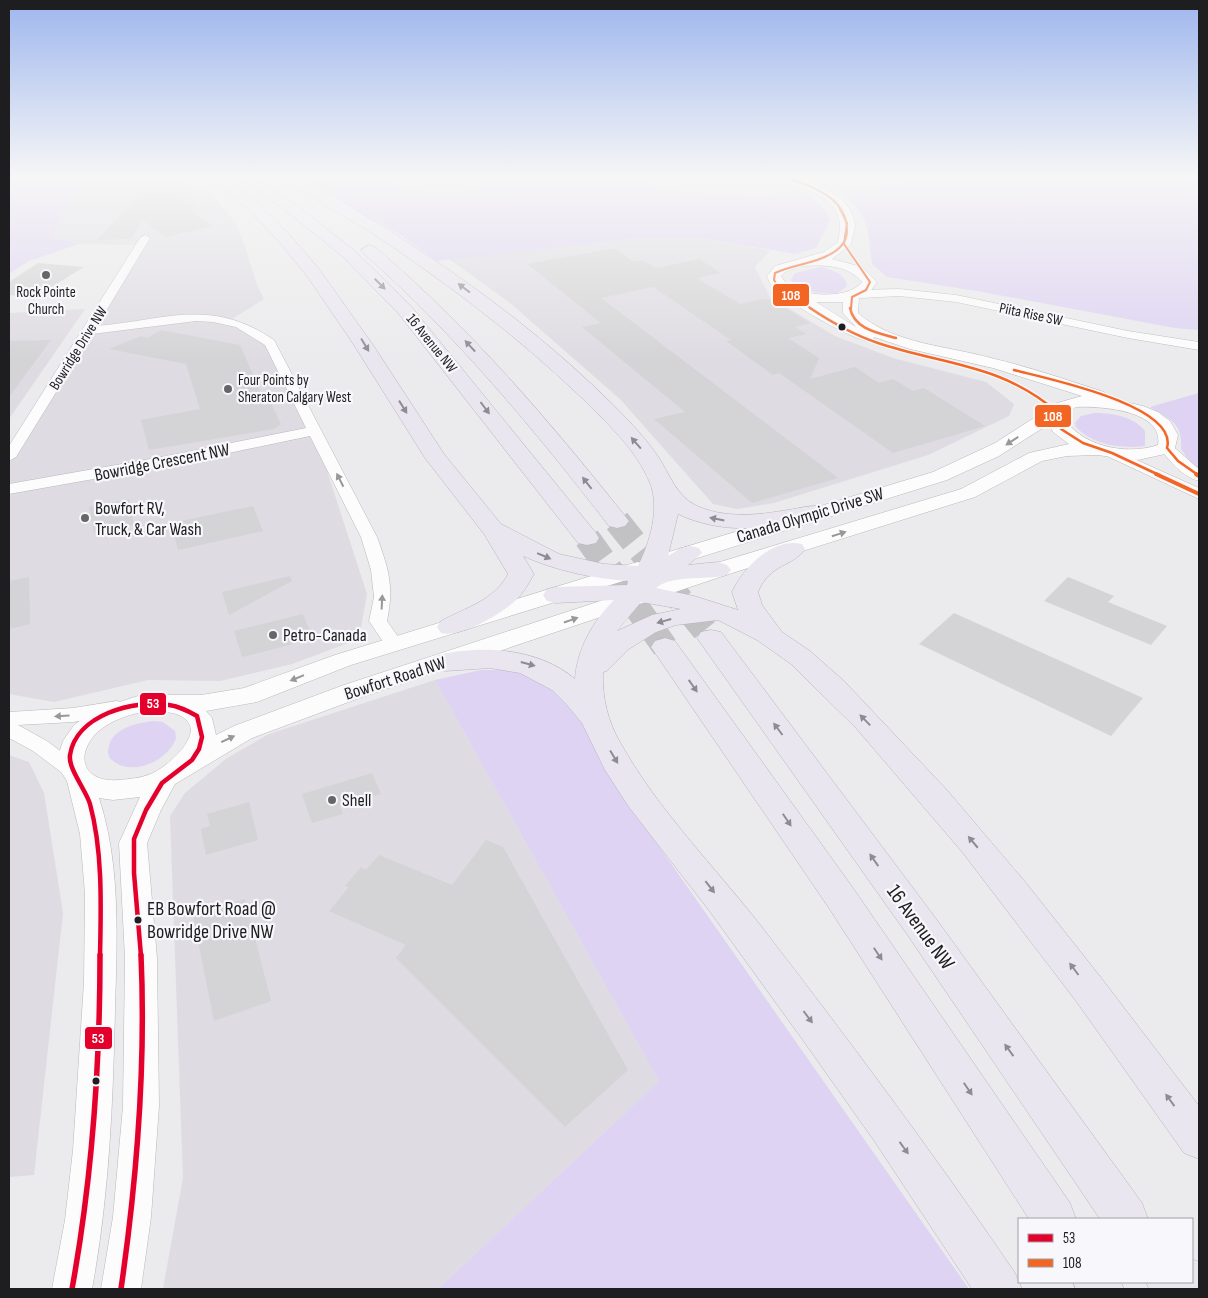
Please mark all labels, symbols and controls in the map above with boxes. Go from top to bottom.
marker: Rock Pointe Church [40,269,52,281]
one-way arrow [374,278,386,290]
place label: Rock Pointe Church [16,283,76,319]
one-way arrow [457,283,471,293]
line badge: 108 [772,283,810,307]
text: 108 [782,287,801,304]
street label: Piita Rise SW [997,299,1065,331]
street label: Bowridge Drive NW [45,303,112,394]
street label: 16 Avenue NW [402,310,461,377]
unlabelled marker [837,322,847,332]
one-way arrow [361,339,370,352]
one-way arrow [464,341,476,353]
place label: Four Points by Sheraton Calgary West [238,371,352,407]
marker: Four Points by Sheraton Calgary West [222,383,234,395]
one-way arrow [398,400,407,413]
one-way arrow [479,401,490,414]
line badge: 108 [1034,404,1072,428]
text: 108 [1044,408,1063,425]
one-way arrow [631,437,642,450]
one-way arrow [1006,437,1019,446]
street label: Bowridge Crescent NW [93,439,232,486]
one-way arrow [336,473,344,487]
one-way arrow [582,477,593,490]
street label: Canada Olympic Drive SW [734,483,886,548]
place label: Bowfort RV, Truck, & Car Wash [95,498,202,540]
marker: Bowfort RV, Truck, & Car Wash [79,512,91,524]
one-way arrow [709,515,725,523]
one-way arrow [832,530,847,538]
one-way arrow [537,553,551,561]
one-way arrow [378,594,386,610]
one-way arrow [564,616,579,624]
one-way arrow [656,617,671,625]
place label: Petro-Canada [283,625,367,646]
marker: Petro-Canada [267,629,279,641]
street label: Bowfort Road NW [342,652,449,705]
one-way arrow [521,661,536,669]
one-way arrow [290,675,305,683]
one-way arrow [688,680,698,693]
line badge: 53 [139,692,167,716]
text: 53 [147,695,159,712]
one-way arrow [54,712,70,720]
one-way arrow [859,715,871,727]
one-way arrow [773,723,784,736]
one-way arrow [221,735,235,743]
one-way arrow [609,750,618,763]
place label: Shell [342,790,371,811]
marker: Shell [326,794,338,806]
one-way arrow [782,813,792,826]
one-way arrow [967,836,978,849]
one-way arrow [869,854,879,867]
one-way arrow [705,880,716,893]
street label: 16 Avenue NW [881,880,960,975]
place label: EB Bowfort Road @ Bowridge Drive NW [147,897,276,944]
marker: EB Bowfort Road @ Bowridge Drive NW [133,915,143,925]
one-way arrow [873,947,883,961]
one-way arrow [1069,962,1079,976]
one-way arrow [803,1010,814,1023]
line badge: 53 [84,1026,113,1050]
text: 53 [92,1030,104,1047]
one-way arrow [1004,1043,1014,1057]
unlabelled marker [91,1076,101,1086]
one-way arrow [963,1083,973,1096]
one-way arrow [1165,1094,1176,1107]
one-way arrow [899,1141,909,1155]
legend [1018,1218,1193,1283]
text: 53 [1063,1229,1075,1248]
text: 108 [1063,1254,1082,1273]

